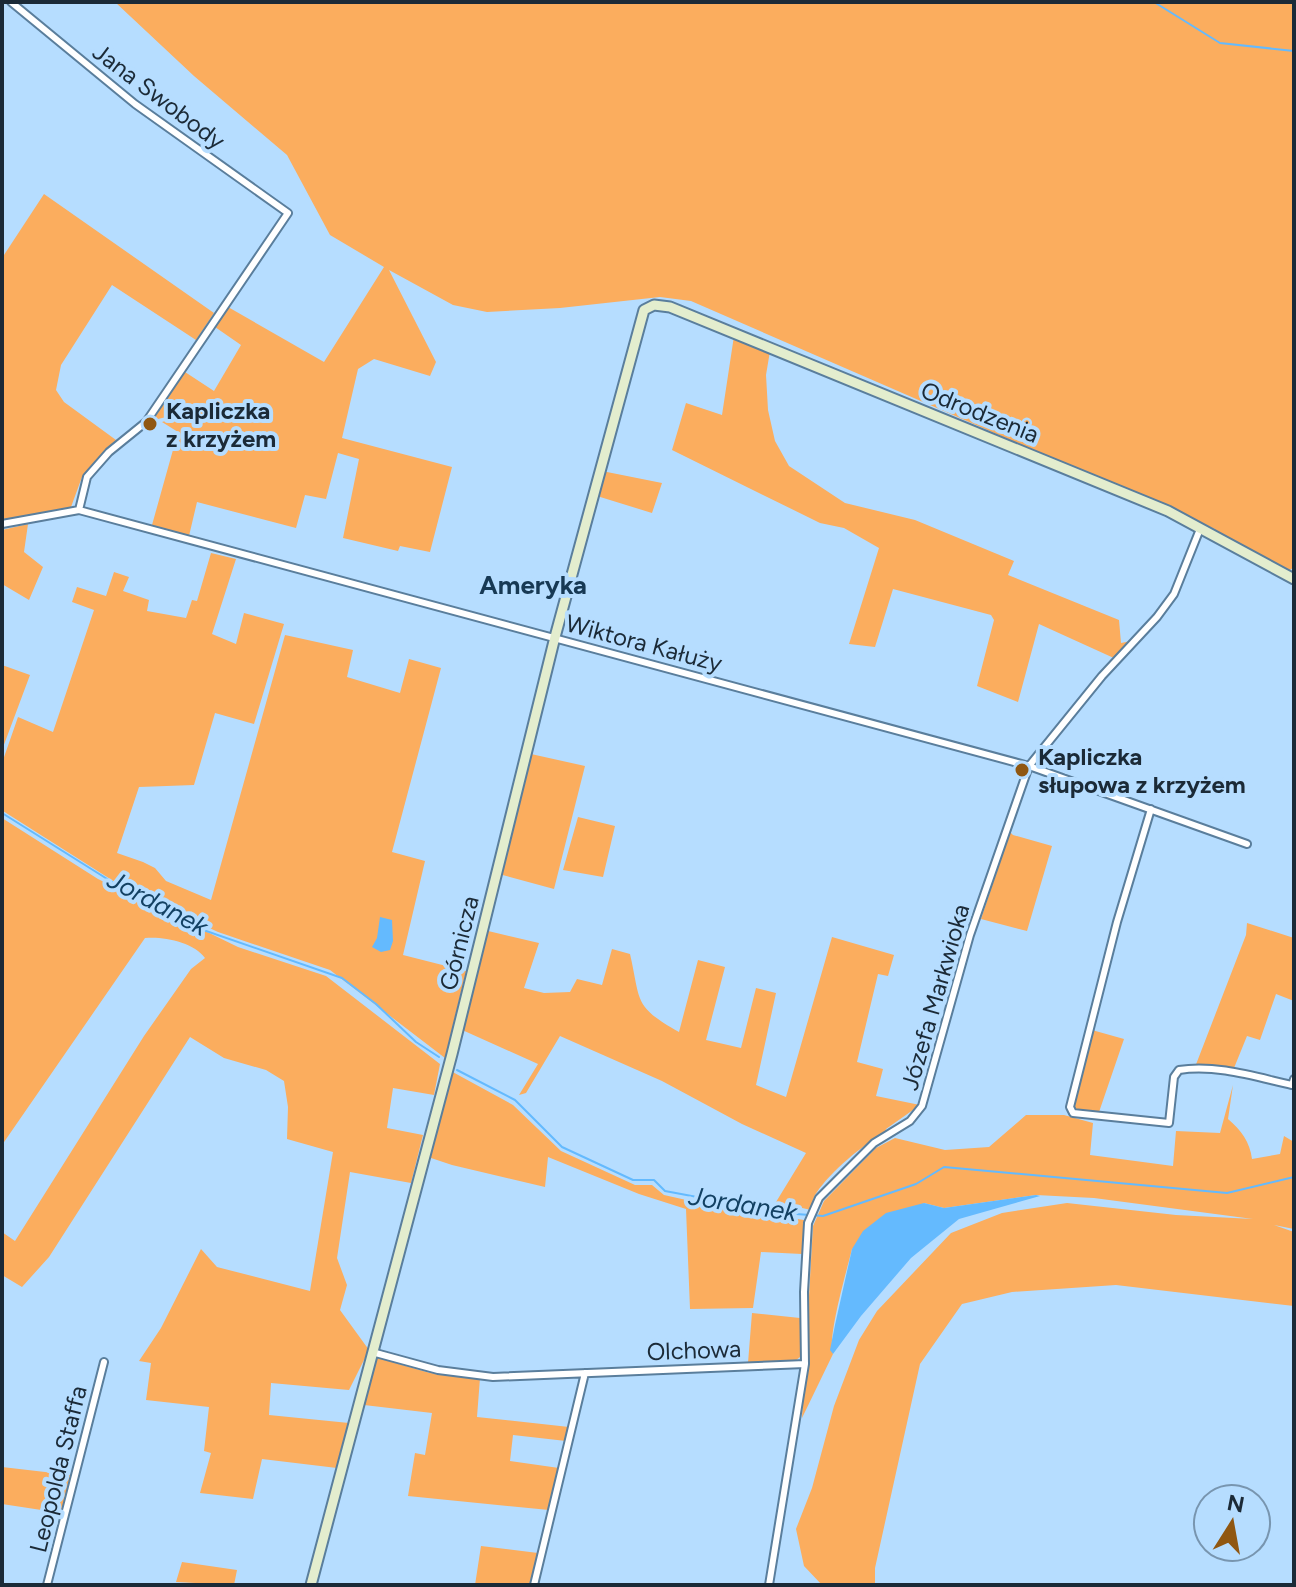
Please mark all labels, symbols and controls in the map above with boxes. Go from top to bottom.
street label: Jana Swobody [87,37,231,155]
street label: Odrodzenia [917,375,1043,449]
place label: Kapliczka z krzyżem [166,396,276,453]
marker: Kapliczka z krzyżem [141,415,159,433]
district label: Ameryka [479,569,587,601]
street label: Wiktora Kałuży [563,608,726,678]
place label: Kapliczka słupowa z krzyżem [1038,742,1246,799]
marker: Kapliczka słupowa z krzyżem [1013,761,1031,779]
water label: Jordanek [101,863,215,943]
street label: Górnicza [433,893,485,993]
street label: Józefa Markwioka [895,901,975,1093]
water label: Jordanek [686,1179,801,1229]
street label: Olchowa [646,1334,742,1366]
street label: Leopolda Staffa [23,1383,93,1555]
north arrow [1192,1483,1272,1563]
text: N [1225,1489,1247,1519]

